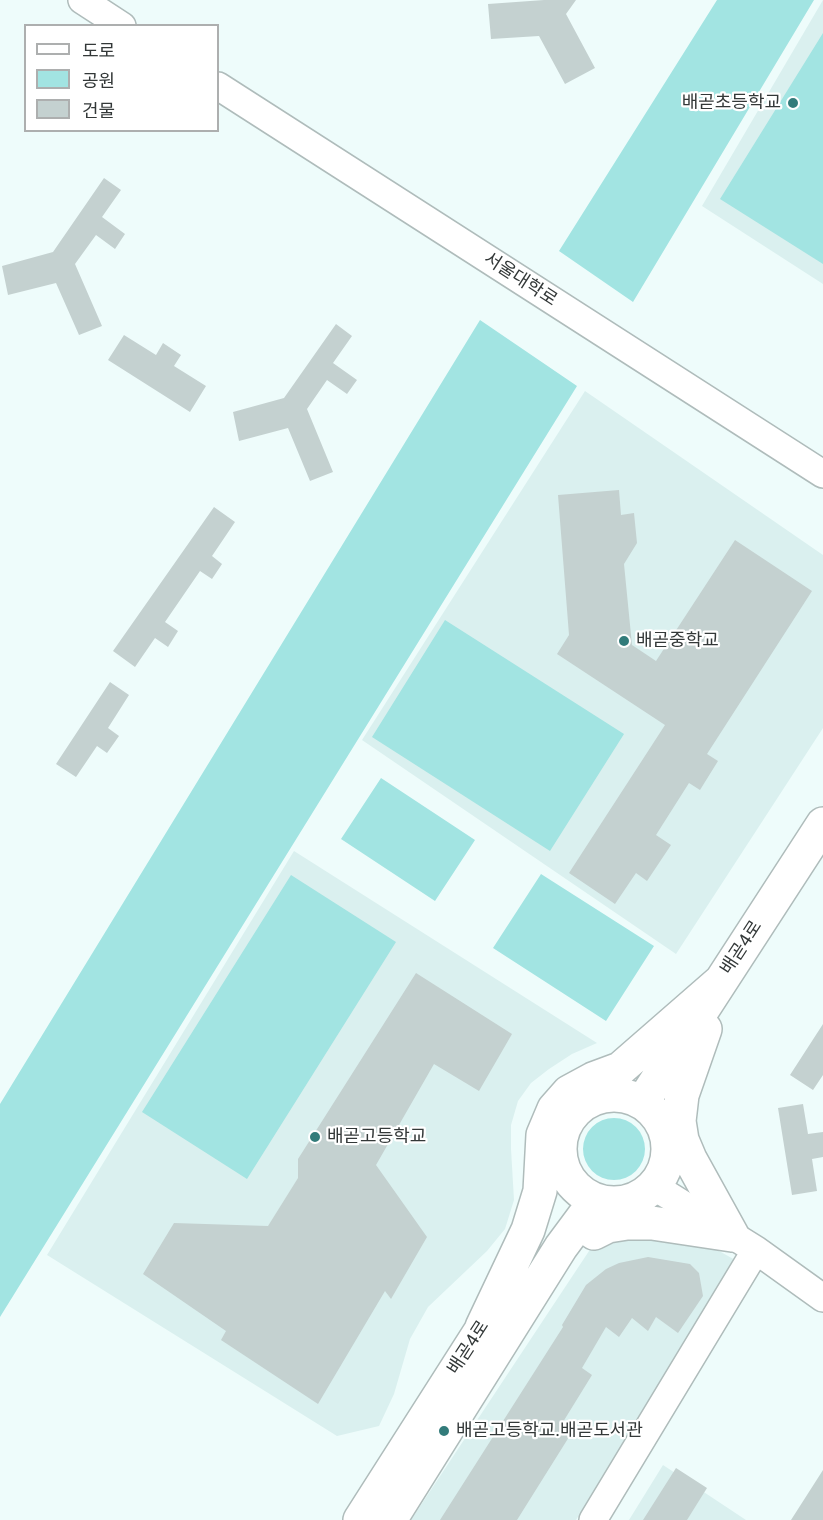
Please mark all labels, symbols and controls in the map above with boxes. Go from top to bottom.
legend [24,24,219,132]
text: 도로 [82,40,115,61]
text: 공원 [82,70,115,91]
place label: 배곧초등학교 [682,92,781,114]
marker: 배곧초등학교 [786,96,800,110]
text: 건물 [82,100,115,121]
street label: 서울대학로 [479,248,561,312]
place label: 배곧중학교 [636,630,719,652]
marker: 배곧중학교 [617,634,631,648]
street label: 배곧4로 [717,917,767,979]
place label: 배곧고등학교 [327,1126,426,1148]
marker: 배곧고등학교 [308,1130,322,1144]
street label: 배곧4로 [444,1317,494,1379]
place label: 배곧고등학교.배곧도서관 [456,1420,643,1442]
marker: 배곧고등학교.배곧도서관 [437,1424,451,1438]

